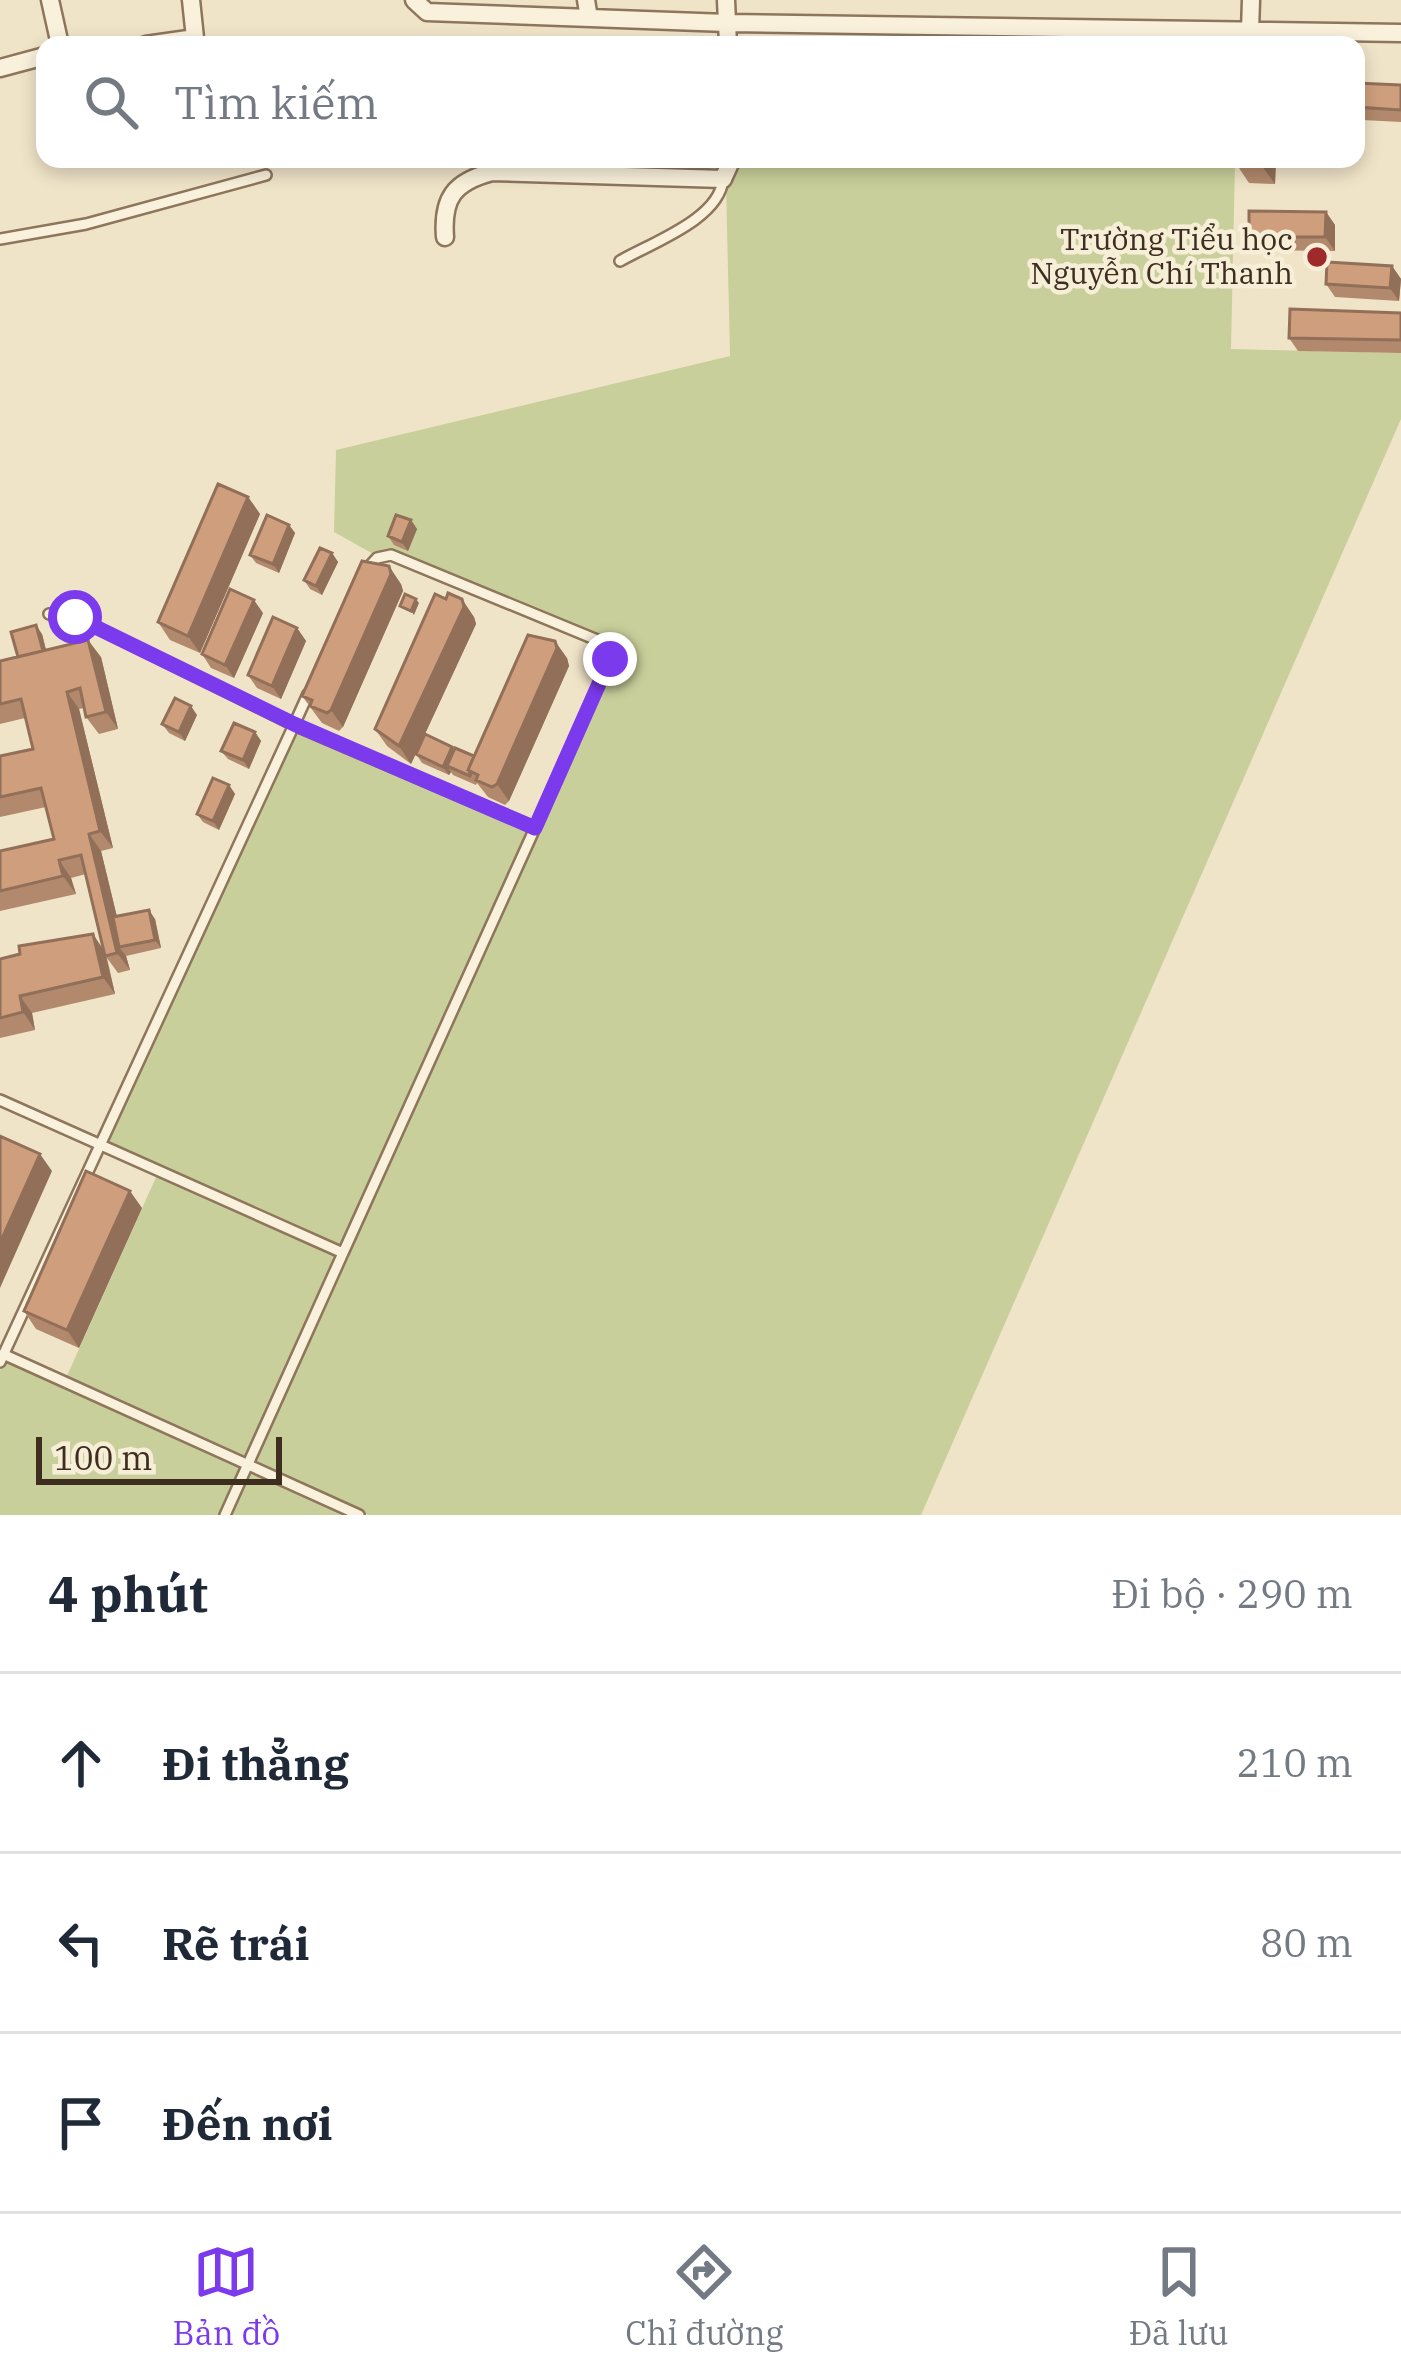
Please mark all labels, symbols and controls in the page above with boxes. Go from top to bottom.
search box [36,36,1365,168]
icon: search [78,69,144,135]
text: Tìm kiếm [174,73,378,131]
place label: Trường Tiểu học Nguyễn Chí Thanh [1030,219,1293,292]
marker: Trường Tiểu học Nguyễn Chí Thanh [1304,244,1330,270]
route start [48,590,102,644]
route end [583,632,637,686]
scale bar [36,1431,282,1484]
text: 100 m [54,1436,153,1479]
text: 4 phút [48,1560,208,1626]
text: Đi bộ · 290 m [1111,1568,1353,1619]
icon: ahead [48,1730,114,1796]
text: Đi thẳng [162,1734,349,1792]
text: 210 m [1237,1737,1353,1788]
icon: left [48,1910,114,1976]
text: Rẽ trái [162,1914,310,1972]
text: 80 m [1260,1917,1353,1968]
icon: arrive [48,2090,114,2156]
text: Đến nơi [162,2094,333,2152]
tab: Bản đồ [173,2239,280,2354]
tab: Chỉ đường [625,2239,784,2354]
tab: Đã lưu [1129,2239,1228,2354]

